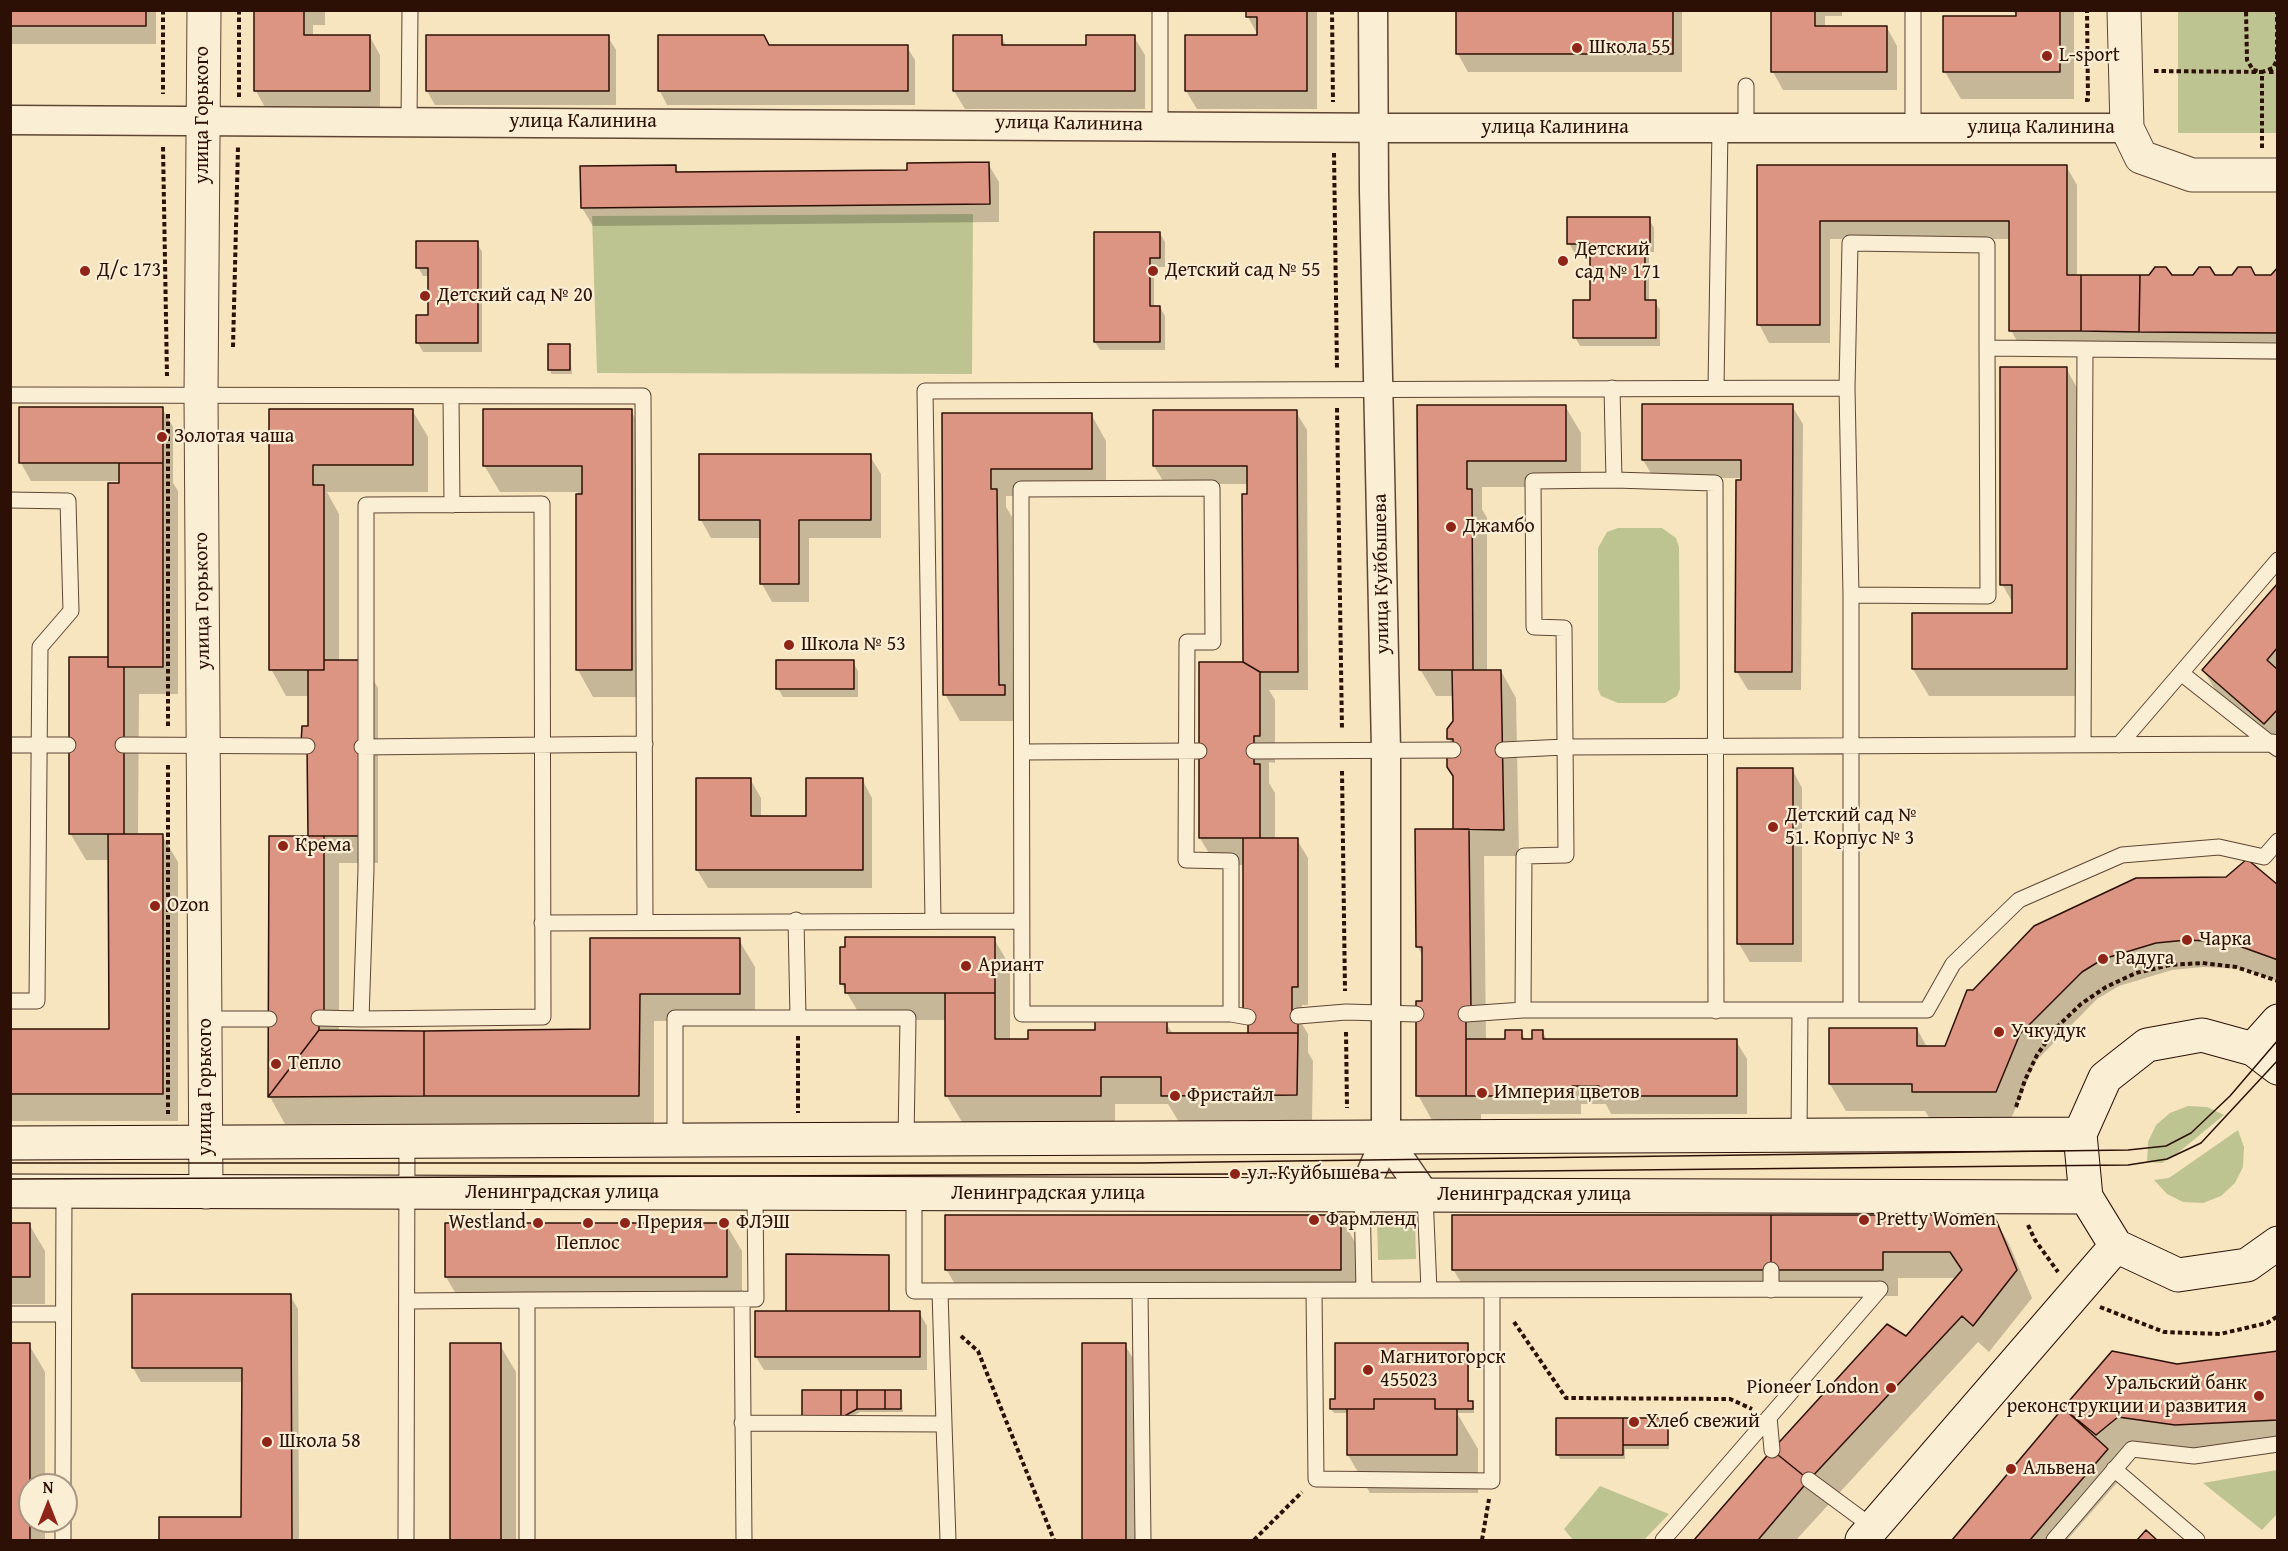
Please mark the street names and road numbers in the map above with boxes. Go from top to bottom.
street label: улица Горького [191,46,215,184]
street label: улица Калинина [509,110,657,134]
street label: улица Калинина [995,111,1143,137]
street label: улица Калинина [1481,116,1629,140]
street label: улица Калинина [1967,116,2115,140]
street label: улица Куйбышева [1369,493,1395,655]
street label: улица Горького [190,532,216,670]
street label: улица Горького [194,1018,218,1156]
street label: Ленинградская улица [465,1181,659,1205]
street label: Ленинградская улица [951,1182,1145,1206]
street label: Ленинградская улица [1437,1183,1631,1207]

